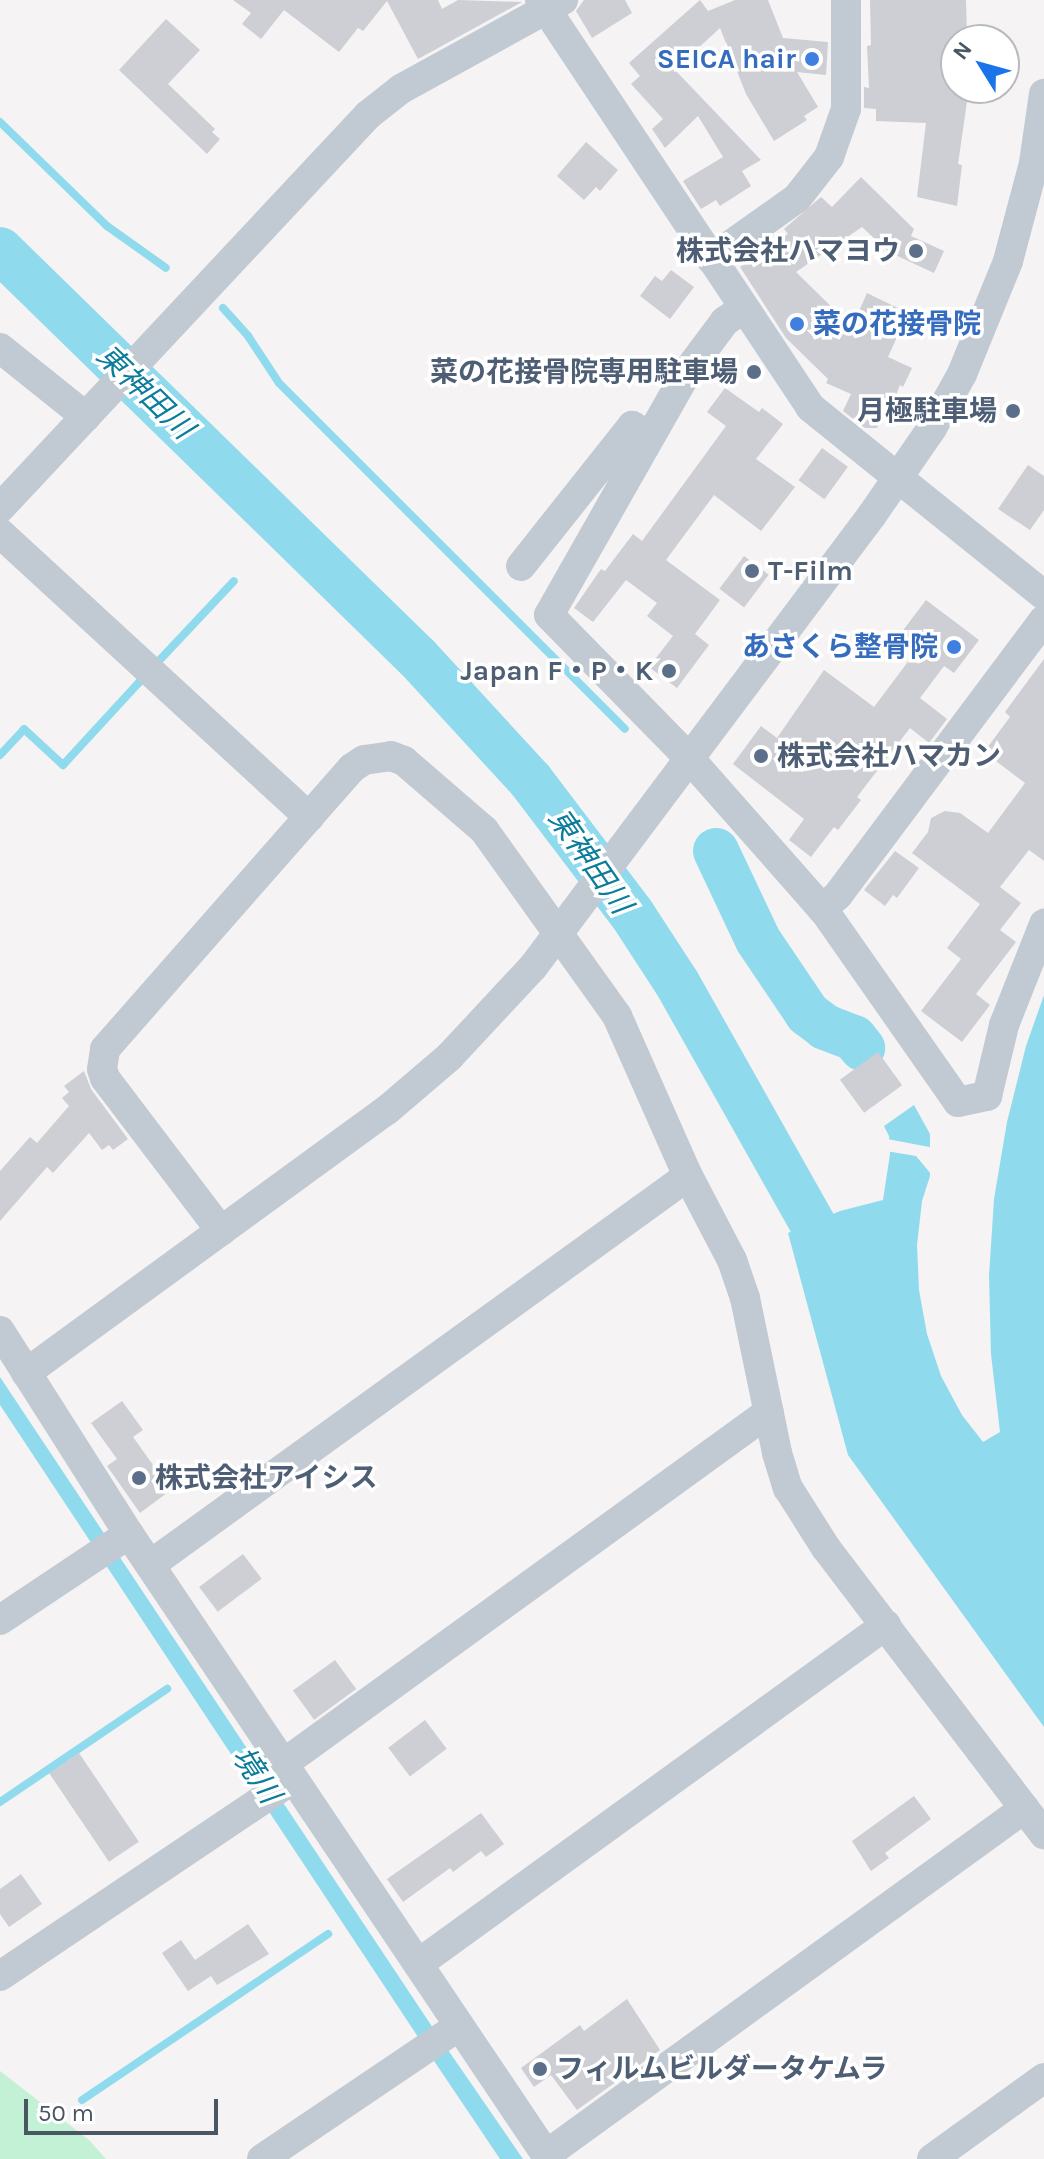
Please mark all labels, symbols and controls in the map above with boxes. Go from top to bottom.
north arrow [940,24,1020,104]
text: N [947,37,978,65]
place label: SEICA hair [657,42,796,76]
marker: SEICA hair [803,50,821,68]
place label: 株式会社ハマヨウ [676,234,900,268]
marker: 株式会社ハマヨウ [907,242,925,260]
place label: 菜の花接骨院 [813,307,981,341]
marker: 菜の花接骨院 [788,315,806,333]
water label: 東神田川 [89,337,201,447]
place label: 菜の花接骨院専用駐車場 [430,355,738,389]
marker: 菜の花接骨院専用駐車場 [745,363,763,381]
place label: 月極駐車場 [857,394,997,428]
marker: 月極駐車場 [1004,402,1022,420]
place label: T-Film [768,554,853,588]
marker: T-Film [743,562,761,580]
place label: あさくら整骨院 [742,630,938,664]
marker: あさくら整骨院 [945,638,963,656]
place label: Japan F・P・K [460,654,653,688]
marker: Japan F・P・K [660,662,678,680]
place label: 株式会社ハマカン [777,739,1001,773]
marker: 株式会社ハマカン [752,747,770,765]
water label: 東神田川 [541,802,639,920]
place label: 株式会社アイシス [155,1461,379,1495]
marker: 株式会社アイシス [130,1469,148,1487]
water label: 境川 [224,1740,288,1810]
place label: フィルムビルダータケムラ [556,2052,892,2086]
marker: フィルムビルダータケムラ [531,2060,549,2078]
scale bar [28,2083,222,2133]
text: 50 m [38,2099,94,2127]

